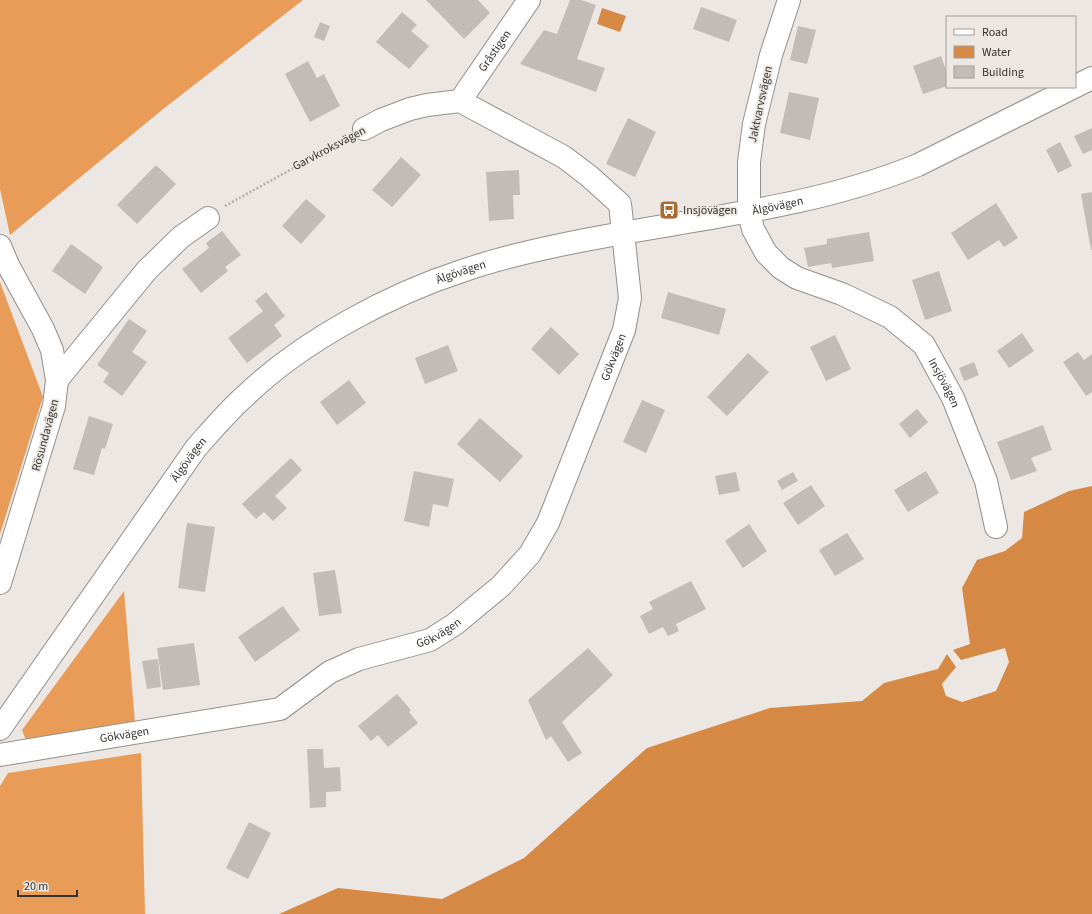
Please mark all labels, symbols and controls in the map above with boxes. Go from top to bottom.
legend [946,16,1076,88]
text: Road [982,24,1008,41]
street label: Gråstigen [474,26,515,75]
text: Water [982,44,1012,61]
street label: Jaktvarvsvägen [744,64,777,144]
text: Building [982,64,1024,81]
street label: Garvkroksvägen [290,122,369,175]
street label: Älgövägen [751,192,805,220]
bus stop icon: Insjövägen [658,199,680,221]
place label: Insjövägen [683,202,737,219]
street label: Älgövägen [434,256,488,288]
street label: Gökvägen [597,331,631,383]
street label: Insjövägen [924,355,964,410]
street label: Rösundavägen [28,397,63,473]
street label: Älgövägen [167,433,211,486]
street label: Gökvägen [414,614,465,652]
street label: Gökvägen [98,723,150,747]
scale bar [18,872,77,898]
text: 20 m [24,878,48,895]

